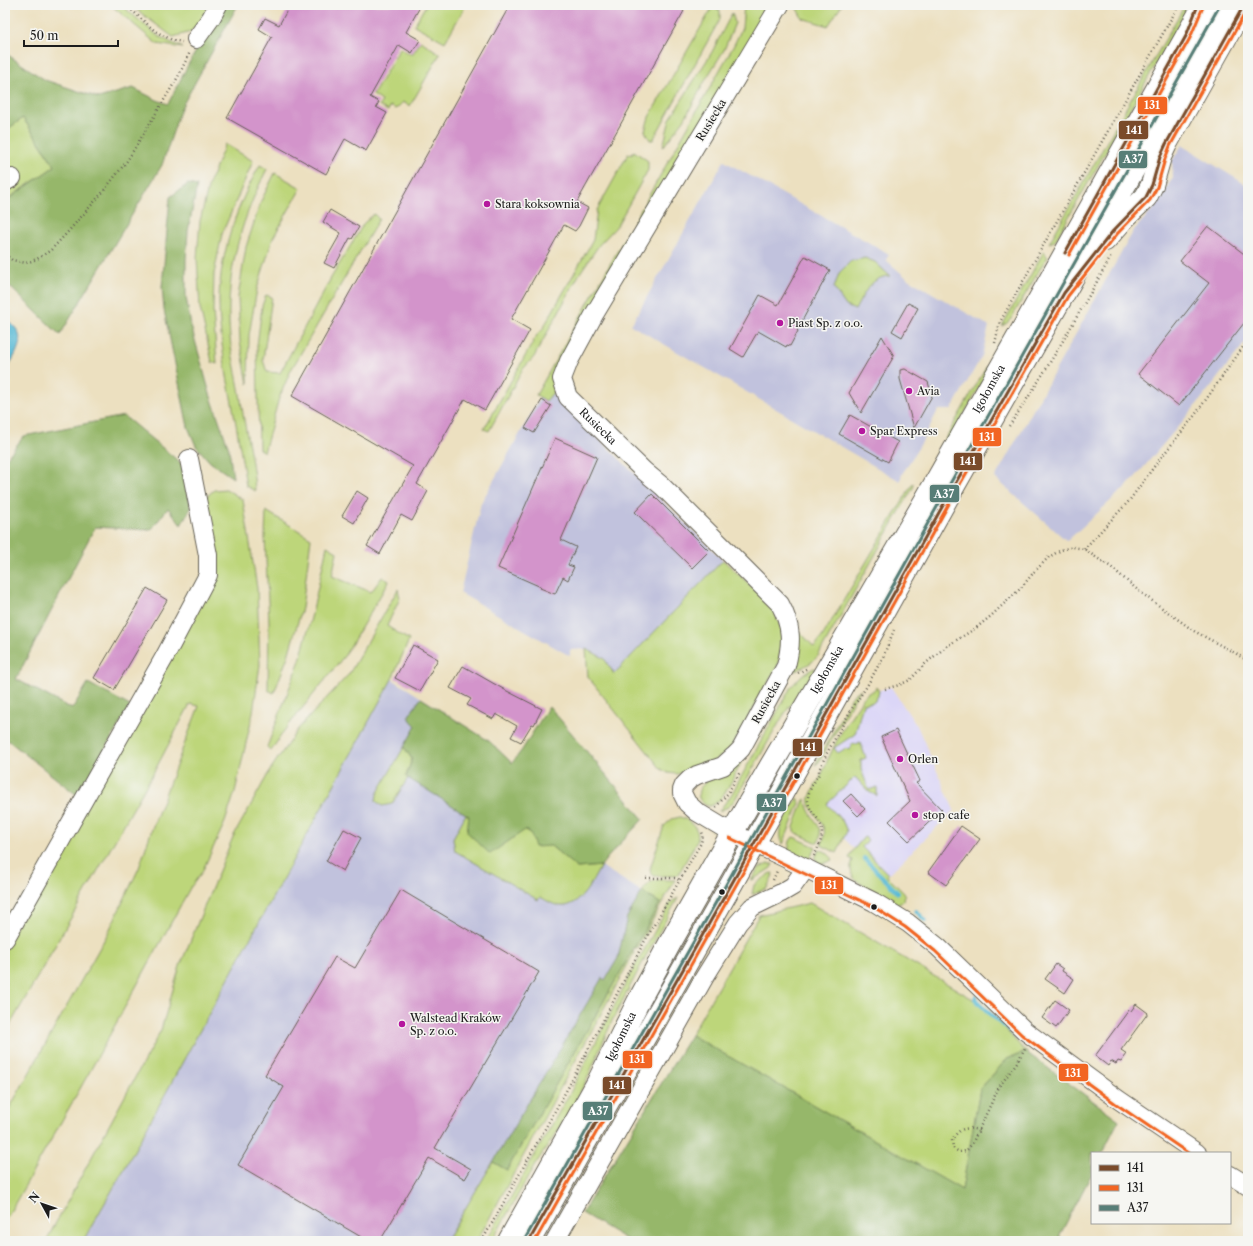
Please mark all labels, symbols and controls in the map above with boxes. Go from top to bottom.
scale bar [24,22,118,48]
text: 50 m [30,28,59,43]
street label: Rusiecka [693,96,729,144]
line badge: 131 [1137,96,1168,115]
text: 131 [1144,98,1160,112]
line badge: 141 [1118,120,1149,140]
text: 141 [1126,123,1142,137]
line badge: A37 [1118,150,1148,169]
text: A37 [1122,152,1143,166]
place label: Stara koksownia [495,197,580,211]
marker: Stara koksownia [482,199,492,209]
place label: Piast Sp. z o.o. [788,316,863,330]
marker: Piast Sp. z o.o. [775,318,785,328]
street label: Igołomska [969,362,1008,416]
place label: Avia [916,384,940,398]
marker: Avia [904,386,914,396]
street label: Rusiecka [576,405,620,448]
place label: Spar Express [870,424,938,438]
marker: Spar Express [857,426,867,436]
line badge: 131 [972,427,1002,447]
text: 131 [979,430,995,444]
line badge: 141 [953,452,983,471]
text: 141 [960,454,976,468]
line badge: A37 [929,484,960,503]
text: A37 [933,487,954,501]
street label: Igołomska [807,643,846,696]
street label: Rusiecka [749,678,784,726]
line badge: 141 [792,738,823,757]
text: 141 [800,740,816,754]
place label: Orlen [908,752,938,766]
marker: Orlen [895,754,905,764]
unlabelled marker [792,771,802,781]
line badge: A37 [756,793,787,812]
text: A37 [761,796,782,810]
place label: stop cafe [923,808,970,822]
marker: stop cafe [910,810,920,820]
line badge: 131 [814,876,844,895]
text: 131 [821,878,837,892]
unlabelled marker [717,887,727,897]
unlabelled marker [869,902,879,912]
street label: Igołomska [602,1009,639,1064]
place label: Walstead Kraków Sp. z o.o. [409,1011,502,1038]
marker: Walstead Kraków Sp. z o.o. [397,1019,407,1029]
line badge: 131 [622,1050,653,1069]
text: 131 [629,1052,645,1066]
line badge: 131 [1058,1063,1089,1082]
text: 131 [1065,1066,1081,1080]
line badge: 141 [602,1076,632,1095]
text: 141 [609,1078,625,1092]
line badge: A37 [582,1101,613,1121]
text: A37 [587,1104,608,1118]
legend [1091,1152,1231,1224]
text: 141 [1127,1160,1144,1175]
text: 131 [1127,1180,1144,1195]
north arrow [22,1184,62,1224]
text: N [26,1189,43,1206]
text: A37 [1126,1200,1148,1215]

